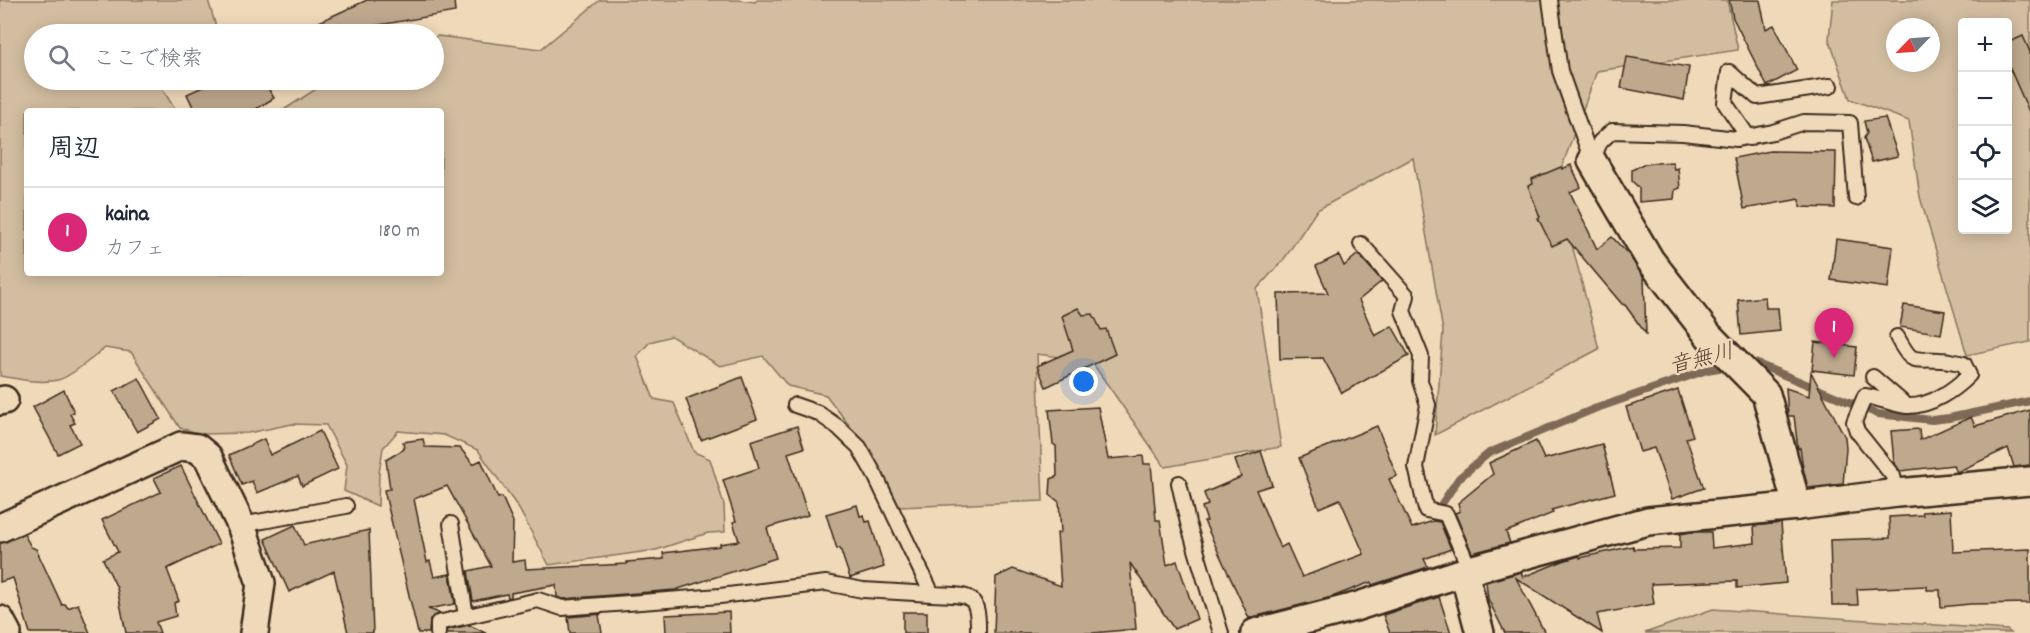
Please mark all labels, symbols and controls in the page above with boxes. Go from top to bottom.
north arrow [1886,18,1940,72]
map controls [1958,18,2012,234]
button: + [1958,18,2012,72]
search box [24,24,444,90]
icon: search [45,41,78,74]
text: ここで検索 [93,45,203,76]
button: − [1958,72,2012,126]
button: locate [1958,126,2012,180]
text: 周辺 [48,132,100,169]
button: layers [1958,180,2012,234]
text: kaina [105,200,149,231]
text: 1 [65,218,70,246]
text: 180 m [378,218,420,246]
text: カフェ [105,236,165,264]
pin: 1 [1814,308,1854,358]
water label: 音無川 [1666,337,1738,383]
your location [1069,367,1098,396]

